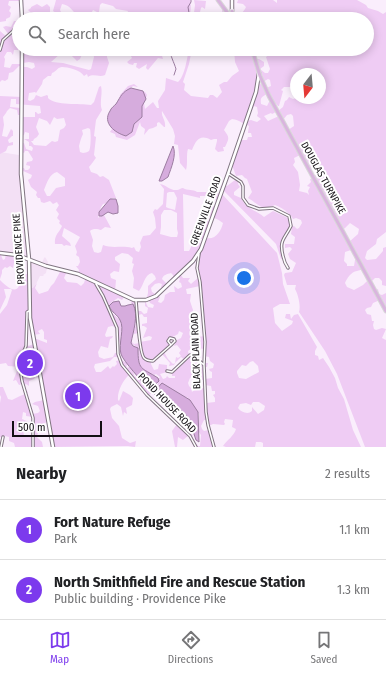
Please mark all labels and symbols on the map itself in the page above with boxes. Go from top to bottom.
north arrow [290,68,326,104]
street label: DOUGLAS TURNPIKE [298,140,348,216]
street label: GREENVILLE ROAD [188,175,224,247]
street label: PROVIDENCE PIKE [11,213,27,285]
your location [234,268,254,288]
street label: BLACK PLAIN ROAD [189,312,203,389]
pin: 2 [17,348,43,378]
street label: POND HOUSE ROAD [135,371,199,436]
pin: 1 [65,381,91,411]
scale bar [12,419,102,438]

